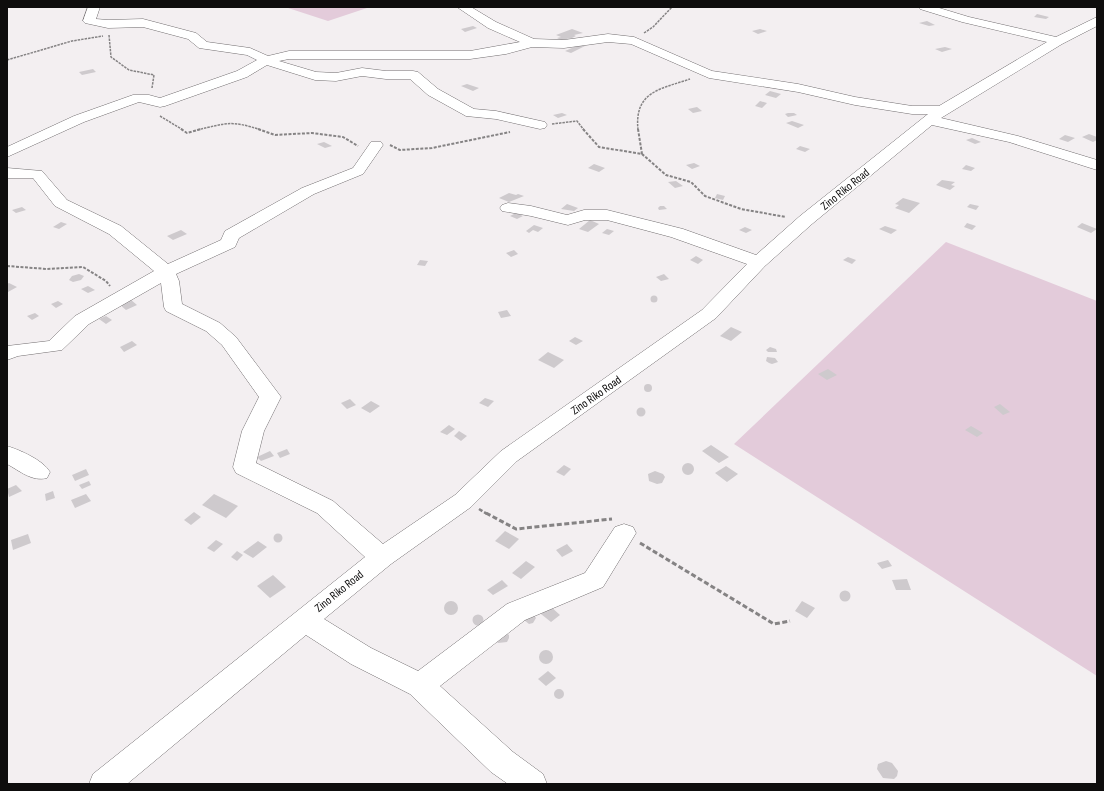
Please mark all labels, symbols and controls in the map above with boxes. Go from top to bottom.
street label: Zino Riko Road [818,165,873,214]
street label: Zino Riko Road [568,373,624,418]
street label: Zino Riko Road [312,567,367,616]

